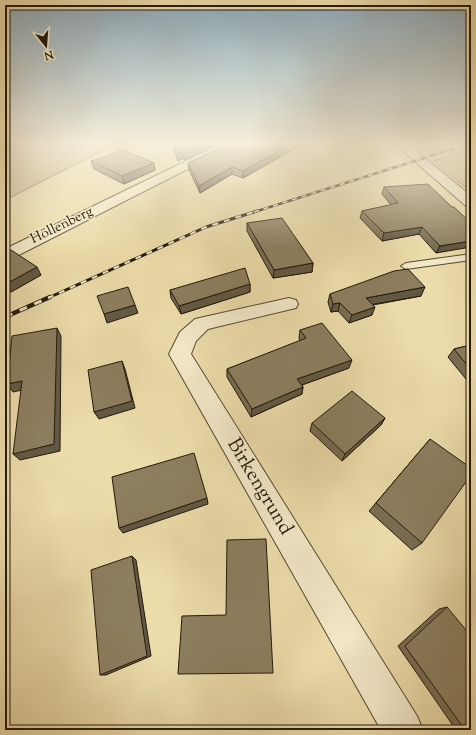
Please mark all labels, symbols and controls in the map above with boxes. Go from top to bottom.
north arrow [26,26,66,66]
text: N [42,45,56,64]
street label: Höllenberg [27,202,97,250]
street label: Birkengrund [219,433,299,541]

